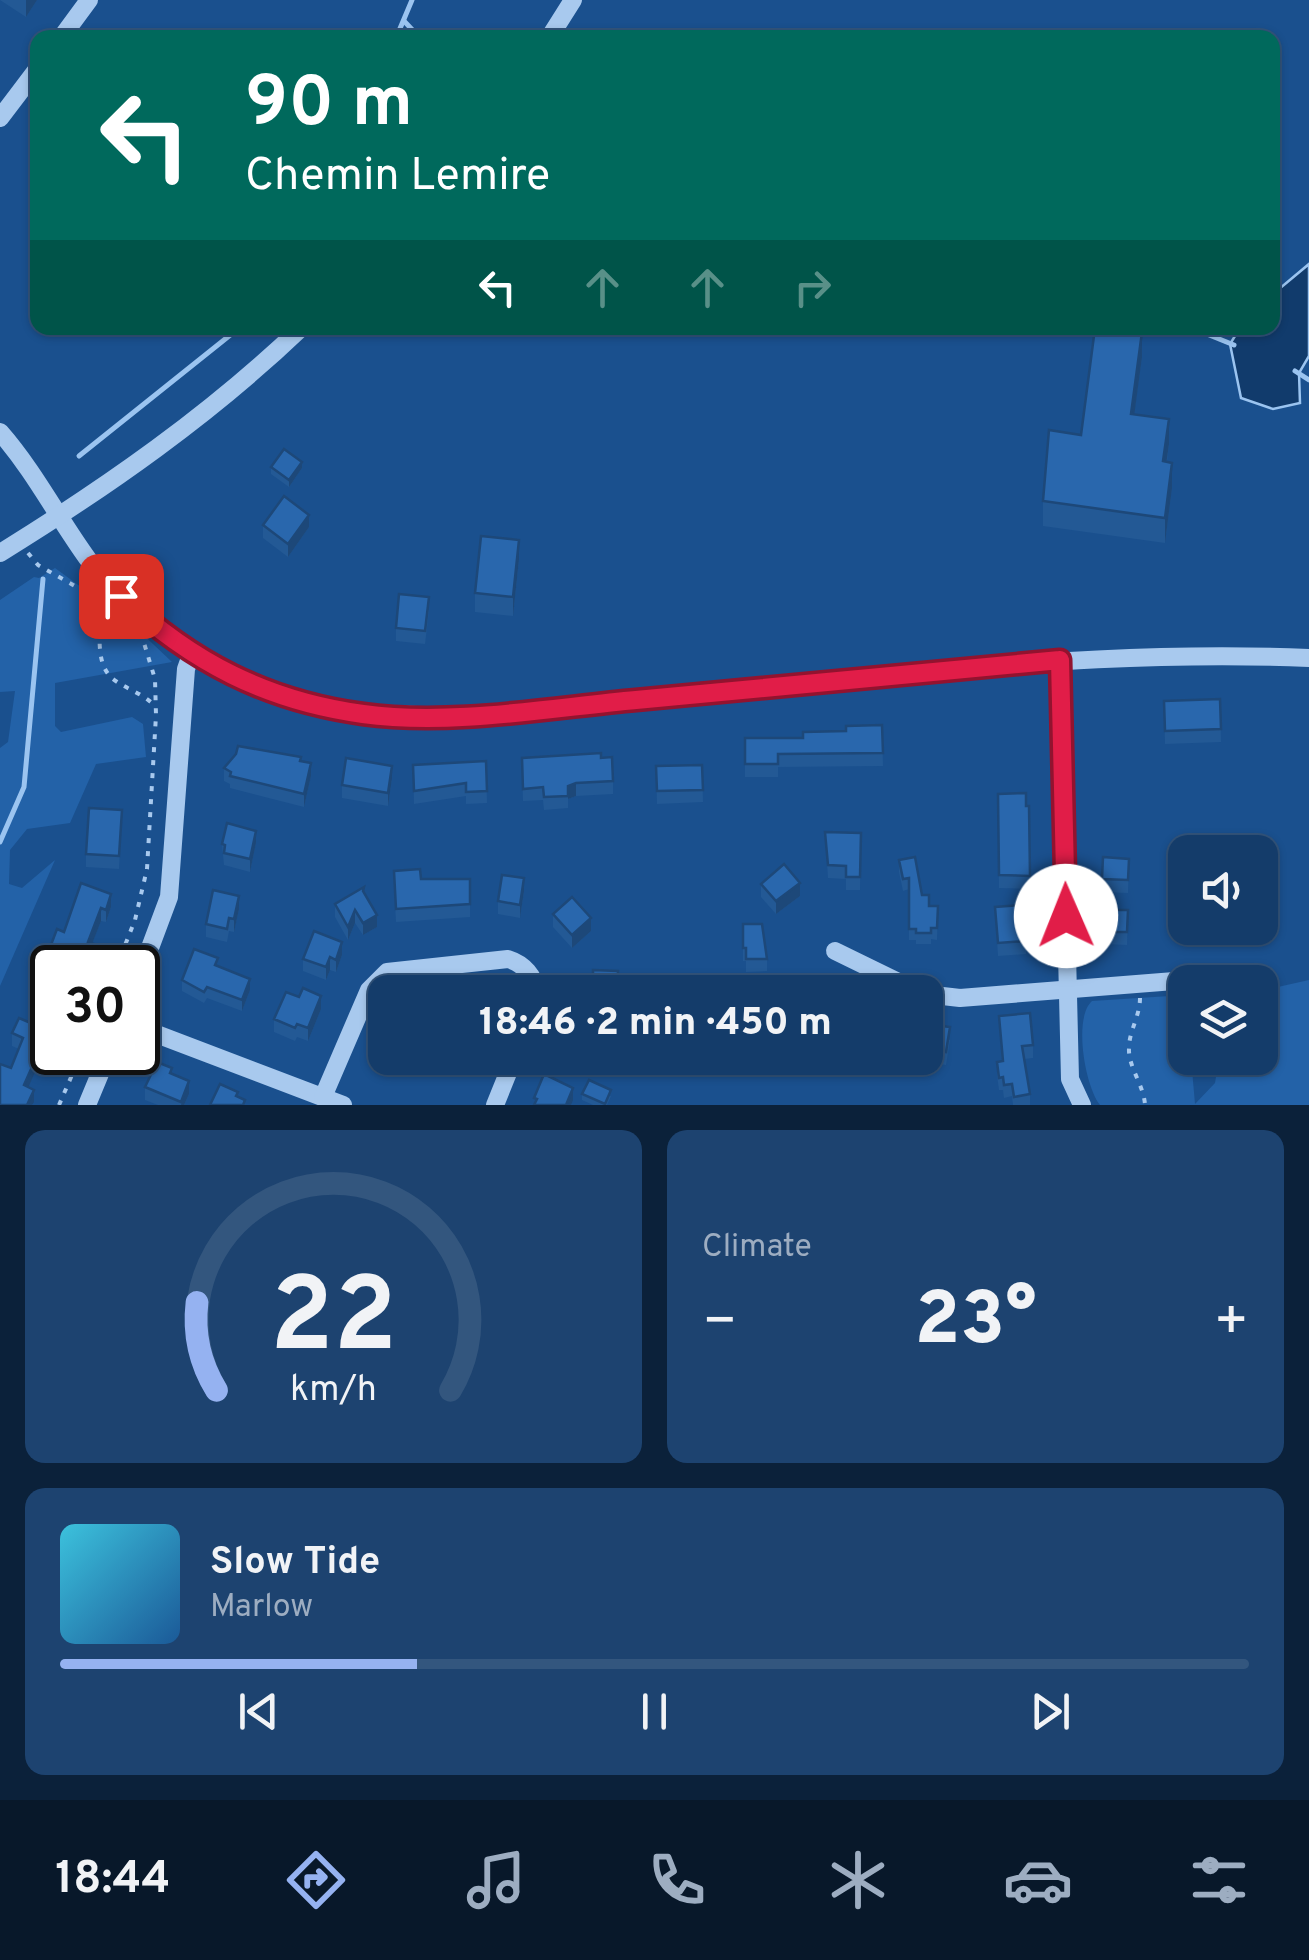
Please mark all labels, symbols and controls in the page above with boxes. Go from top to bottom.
text: 90 m [245,62,413,151]
icon: left [80,70,210,200]
text: Chemin Lemire [245,149,550,206]
icon: left [470,260,525,315]
icon: ahead [575,260,630,315]
icon: ahead [680,260,735,315]
icon: right [785,260,840,315]
pin [79,554,164,639]
icon: arrive [94,569,149,624]
map controls [1168,835,1278,1075]
button: sound [1168,835,1278,945]
position arrow [1014,864,1118,968]
speed limit sign: 30 [30,945,160,1075]
button: layers [1168,965,1278,1075]
text: 18:46 · 2 min · 450 m [479,1000,832,1049]
text: Climate [702,1228,812,1268]
text: 22 [270,1256,397,1388]
text: 23° [914,1276,1037,1371]
text: − [702,1289,737,1359]
text: + [1214,1289,1249,1359]
text: km/h [290,1368,377,1414]
text: Slow Tide [210,1539,380,1588]
text: Marlow [210,1588,313,1628]
icon: previous [231,1684,286,1739]
icon: pause [627,1684,682,1739]
icon: next [1023,1684,1078,1739]
icon: directions [281,1845,351,1915]
icon: music [461,1845,531,1915]
icon: phone [642,1845,712,1915]
icon: climate [823,1845,893,1915]
icon: car [1003,1845,1073,1915]
icon: filters [1184,1845,1254,1915]
text: 18:44 [55,1852,170,1909]

